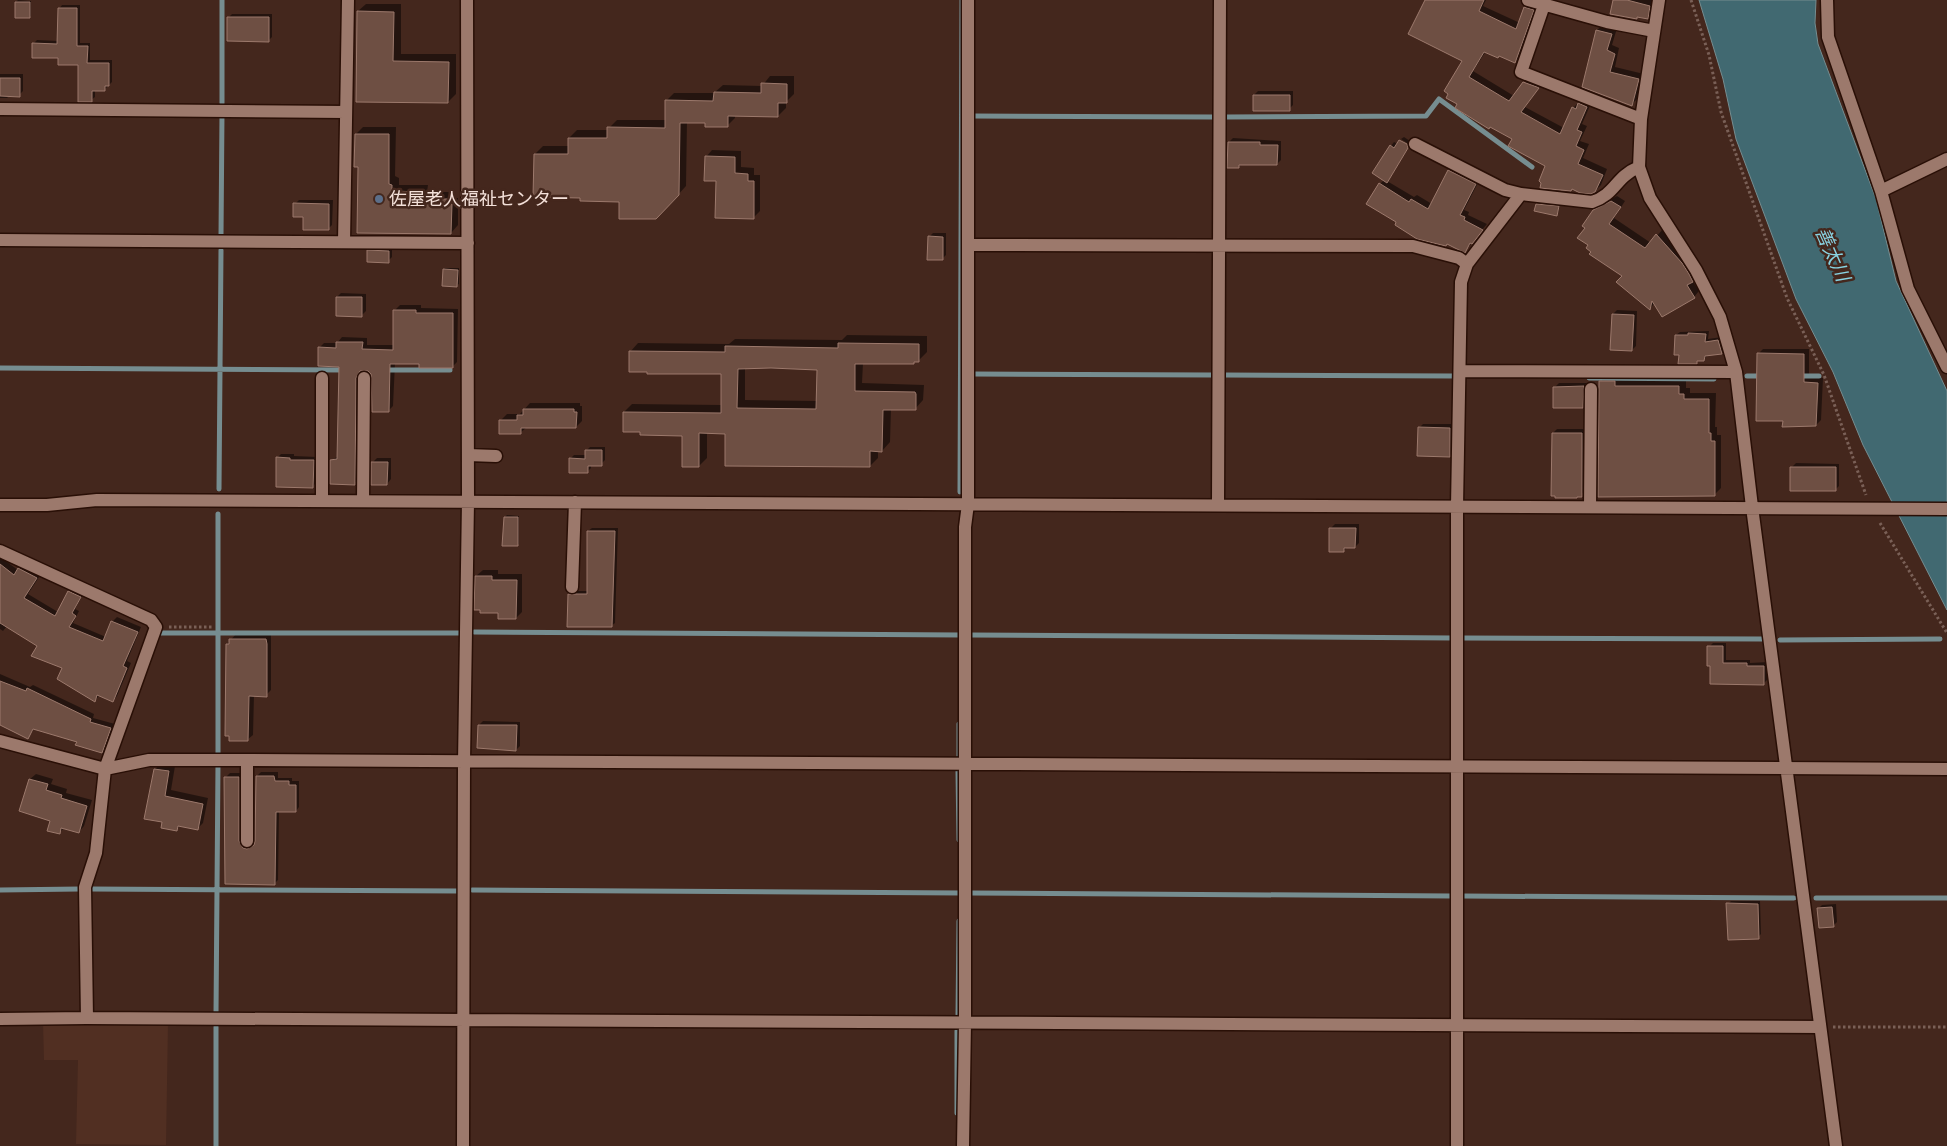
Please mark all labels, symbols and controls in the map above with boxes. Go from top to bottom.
place label: 佐屋老人福祉センター [389,188,569,210]
marker: 佐屋老人福祉センター [373,193,385,205]
water label: 善太川 [1810,223,1855,287]

